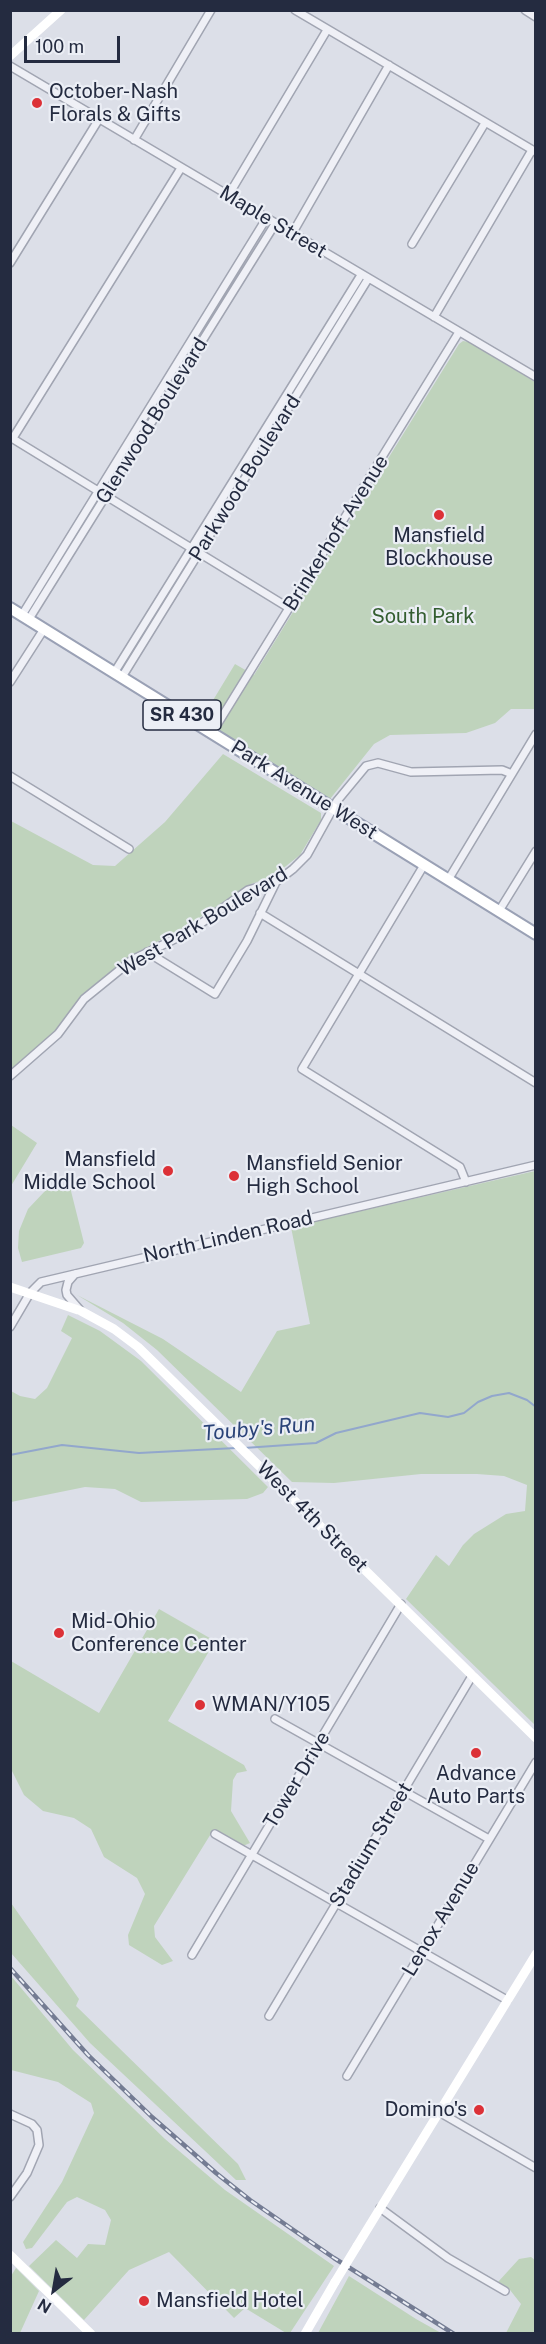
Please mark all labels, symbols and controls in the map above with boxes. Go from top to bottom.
scale bar [27,24,123,62]
text: 100 m [35,36,84,57]
place label: October-Nash Florals & Gifts [49,80,181,127]
marker: October-Nash Florals & Gifts [30,96,44,110]
street label: Maple Street [215,181,331,263]
street label: Glenwood Boulevard [91,334,213,508]
street label: Parkwood Boulevard [184,390,306,566]
street label: Brinkerhoff Avenue [278,451,394,615]
marker: Mansfield Blockhouse [432,508,446,522]
place label: Mansfield Blockhouse [385,524,493,571]
park label: South Park [371,605,475,629]
road number: SR 430 [143,700,221,730]
street label: Park Avenue West [226,735,382,845]
street label: West Park Boulevard [114,862,292,982]
place label: Mansfield Middle School [23,1148,156,1195]
place label: Mansfield Senior High School [246,1152,403,1199]
marker: Mansfield Middle School [161,1164,175,1178]
marker: Mansfield Senior High School [227,1169,241,1183]
street label: North Linden Road [141,1206,315,1268]
water label: Touby's Run [202,1412,316,1446]
street label: West 4th Street [252,1457,372,1577]
place label: Mid-Ohio Conference Center [71,1610,247,1657]
marker: Mid-Ohio Conference Center [52,1626,66,1640]
place label: WMAN/Y105 [212,1693,330,1717]
marker: WMAN/Y105 [193,1698,207,1712]
street label: Tower Drive [259,1727,335,1833]
marker: Advance Auto Parts [469,1746,483,1760]
place label: Advance Auto Parts [427,1762,525,1809]
street label: Stadium Street [324,1778,418,1912]
street label: Lenox Avenue [397,1857,485,1981]
place label: Domino's [384,2098,467,2122]
marker: Domino's [472,2103,486,2117]
north arrow [24,2260,84,2320]
place label: Mansfield Hotel [156,2289,304,2313]
text: N [34,2294,55,2317]
marker: Mansfield Hotel [137,2294,151,2308]

